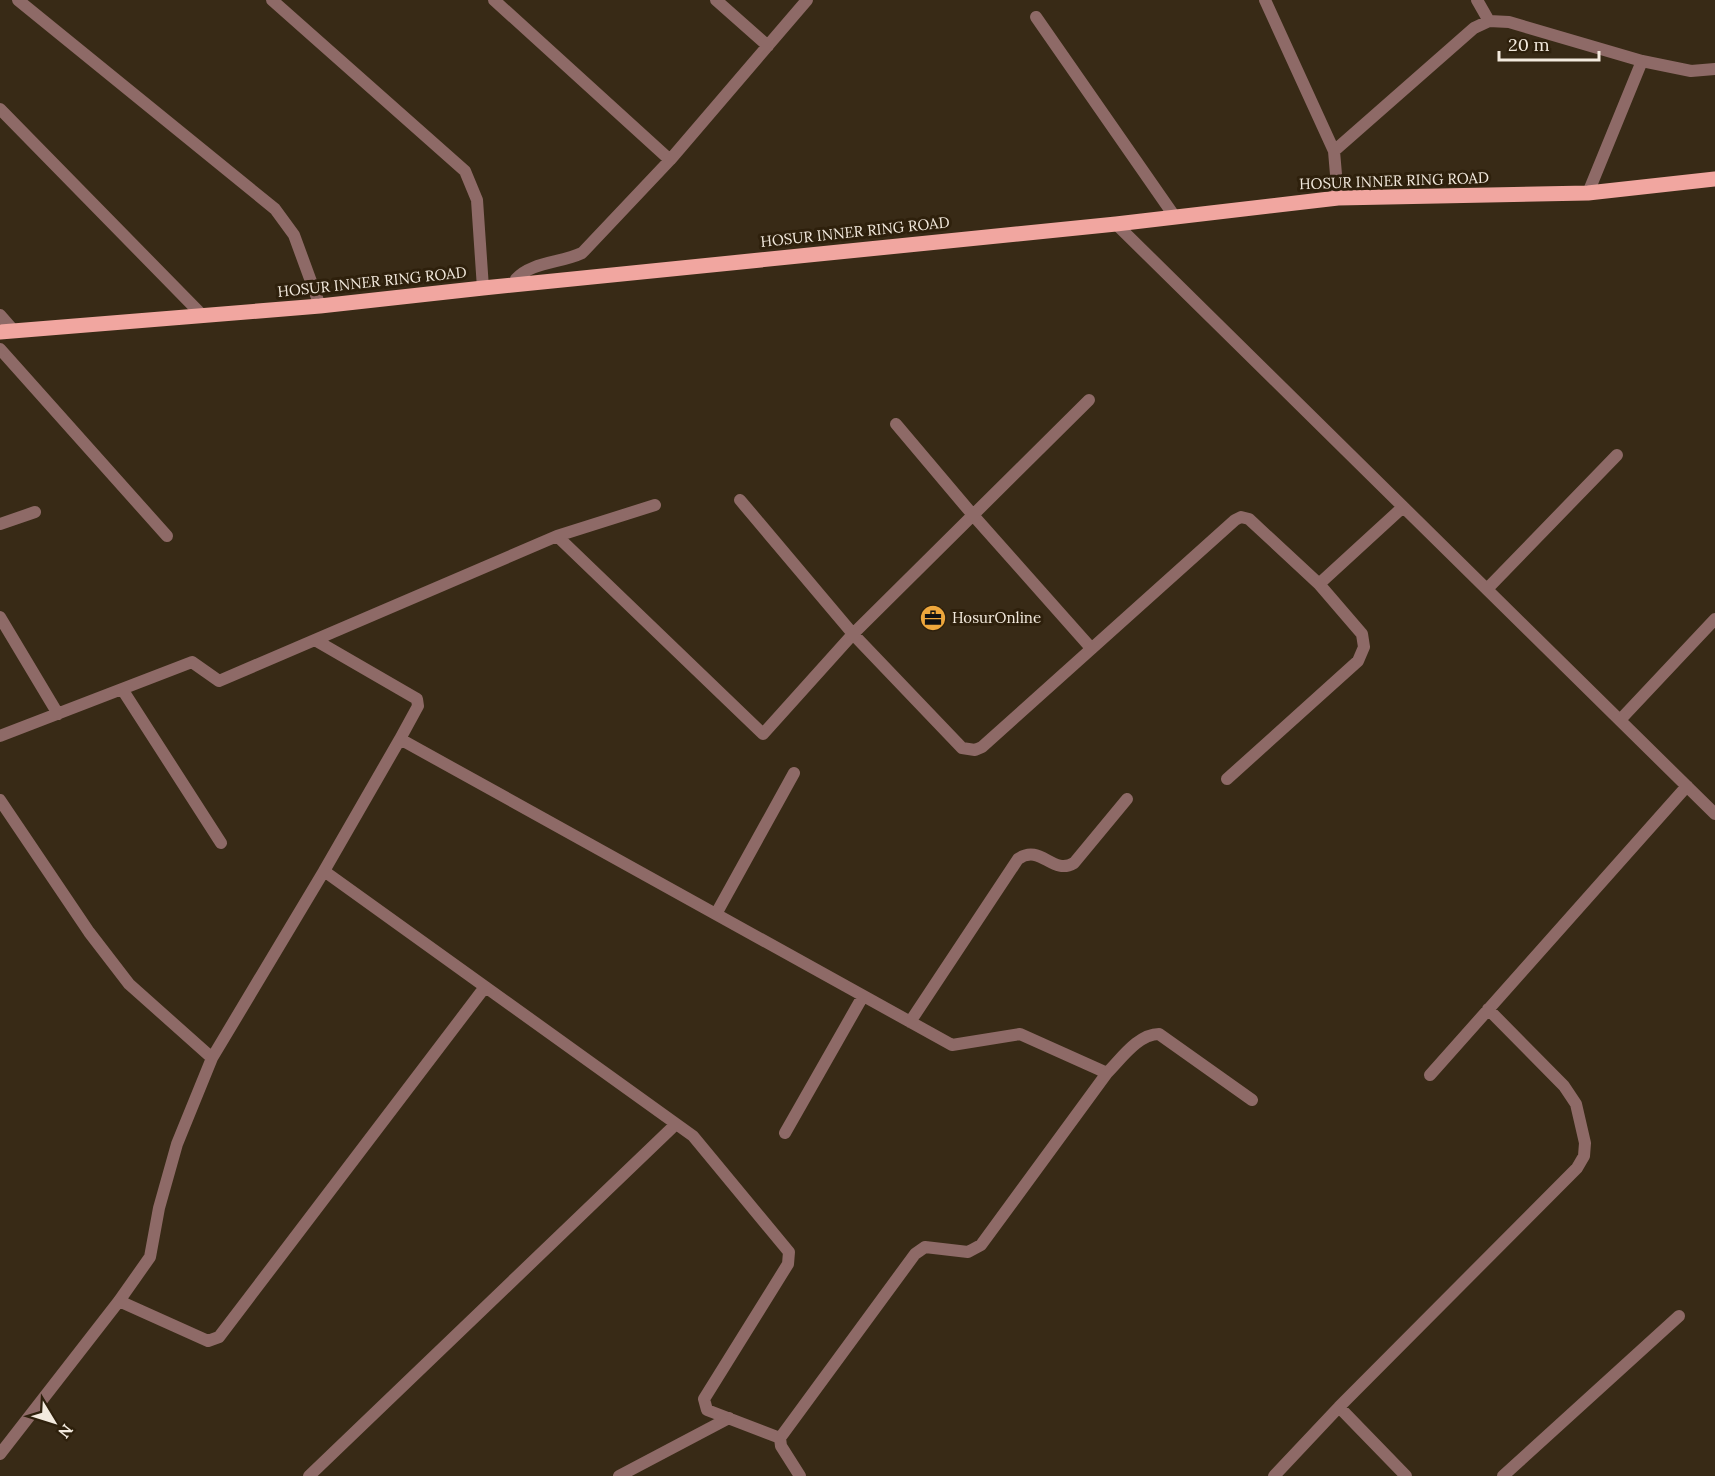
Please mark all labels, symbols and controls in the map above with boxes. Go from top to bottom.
scale bar [1499,24,1600,62]
text: 20 m [1508,33,1550,56]
street label: HOSUR INNER RING ROAD [1299,168,1489,193]
street label: HOSUR INNER RING ROAD [759,212,950,251]
street label: HOSUR INNER RING ROAD [276,262,467,301]
office icon: HosurOnline [918,603,948,633]
place label: HosurOnline [952,608,1041,627]
north arrow [24,1392,84,1452]
text: N [54,1420,78,1442]

